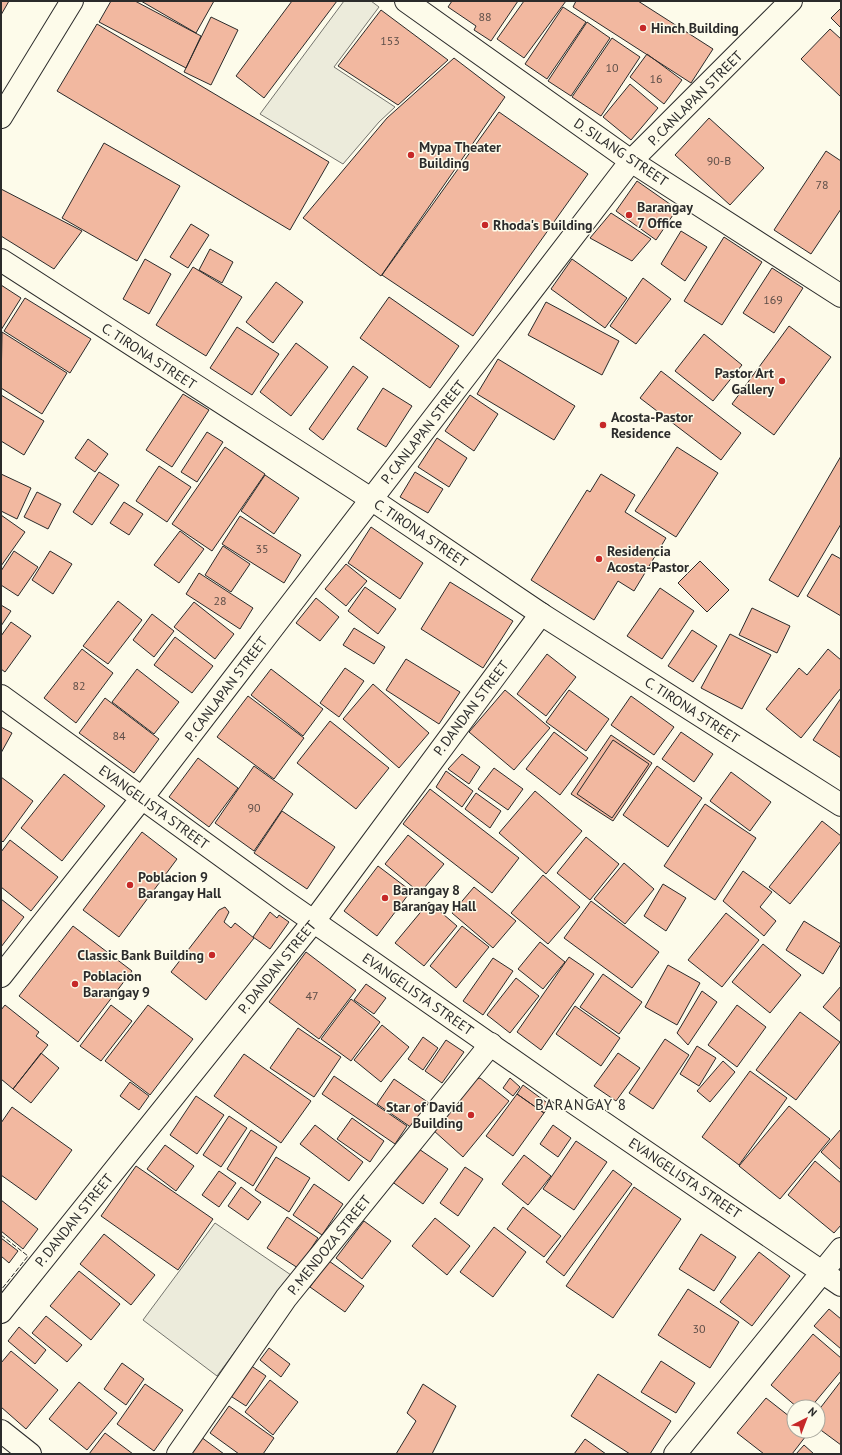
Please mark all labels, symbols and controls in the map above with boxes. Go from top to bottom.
house number: 88 [478,9,492,24]
place label: Hinch Building [651,19,739,37]
marker: Hinch Building [638,23,648,33]
house number: 153 [380,33,400,48]
street label: P. CANLAPAN STREET [644,47,746,149]
house number: 10 [605,60,619,75]
house number: 16 [649,71,663,86]
street label: D. SILANG STREET [571,114,672,190]
place label: Mypa Theater Building [419,138,501,172]
marker: Mypa Theater Building [406,150,416,160]
house number: 90-B [707,153,731,168]
house number: 78 [815,177,829,192]
place label: Barangay 7 Office [637,198,693,232]
marker: Barangay 7 Office [624,210,634,220]
place label: Rhoda's Building [493,216,593,234]
marker: Rhoda's Building [480,220,490,230]
house number: 169 [763,292,783,307]
street label: C. TIRONA STREET [98,319,200,393]
place label: Pastor Art Gallery [715,364,774,398]
street label: P. CANLAPAN STREET [377,376,469,488]
marker: Pastor Art Gallery [777,376,787,386]
place label: Acosta-Pastor Residence [611,408,693,442]
marker: Acosta-Pastor Residence [598,420,608,430]
street label: C. TIRONA STREET [371,495,472,571]
house number: 35 [255,541,269,556]
place label: Residencia Acosta-Pastor [607,542,689,576]
marker: Residencia Acosta-Pastor [594,554,604,564]
house number: 28 [213,593,227,608]
street label: P. CANLAPAN STREET [181,633,272,745]
street label: P. DANDAN STREET [429,657,513,759]
street label: C. TIRONA STREET [641,673,743,747]
house number: 82 [72,678,86,693]
house number: 84 [112,728,126,743]
street label: EVANGELISTA STREET [95,761,213,853]
house number: 90 [247,800,261,815]
place label: Poblacion 9 Barangay Hall [138,868,222,902]
marker: Poblacion 9 Barangay Hall [125,880,135,890]
place label: Barangay 8 Barangay Hall [393,881,477,915]
marker: Barangay 8 Barangay Hall [380,893,390,903]
street label: P. DANDAN STREET [234,917,320,1017]
place label: Classic Bank Building [77,946,204,964]
street label: EVANGELISTA STREET [359,949,477,1039]
marker: Classic Bank Building [207,950,217,960]
place label: Poblacion Barangay 9 [83,967,150,1001]
marker: Poblacion Barangay 9 [70,979,80,989]
house number: 47 [305,988,319,1003]
district label: BARANGAY 8 [535,1095,627,1114]
place label: Star of David Building [386,1098,463,1132]
marker: Star of David Building [466,1110,476,1120]
street label: EVANGELISTA STREET [625,1134,745,1222]
street label: P. DANDAN STREET [31,1170,117,1270]
street label: P. MENDOZA STREET [283,1191,375,1298]
house number: 30 [692,1321,706,1336]
north arrow [786,1399,826,1439]
text: N [805,1404,820,1419]

